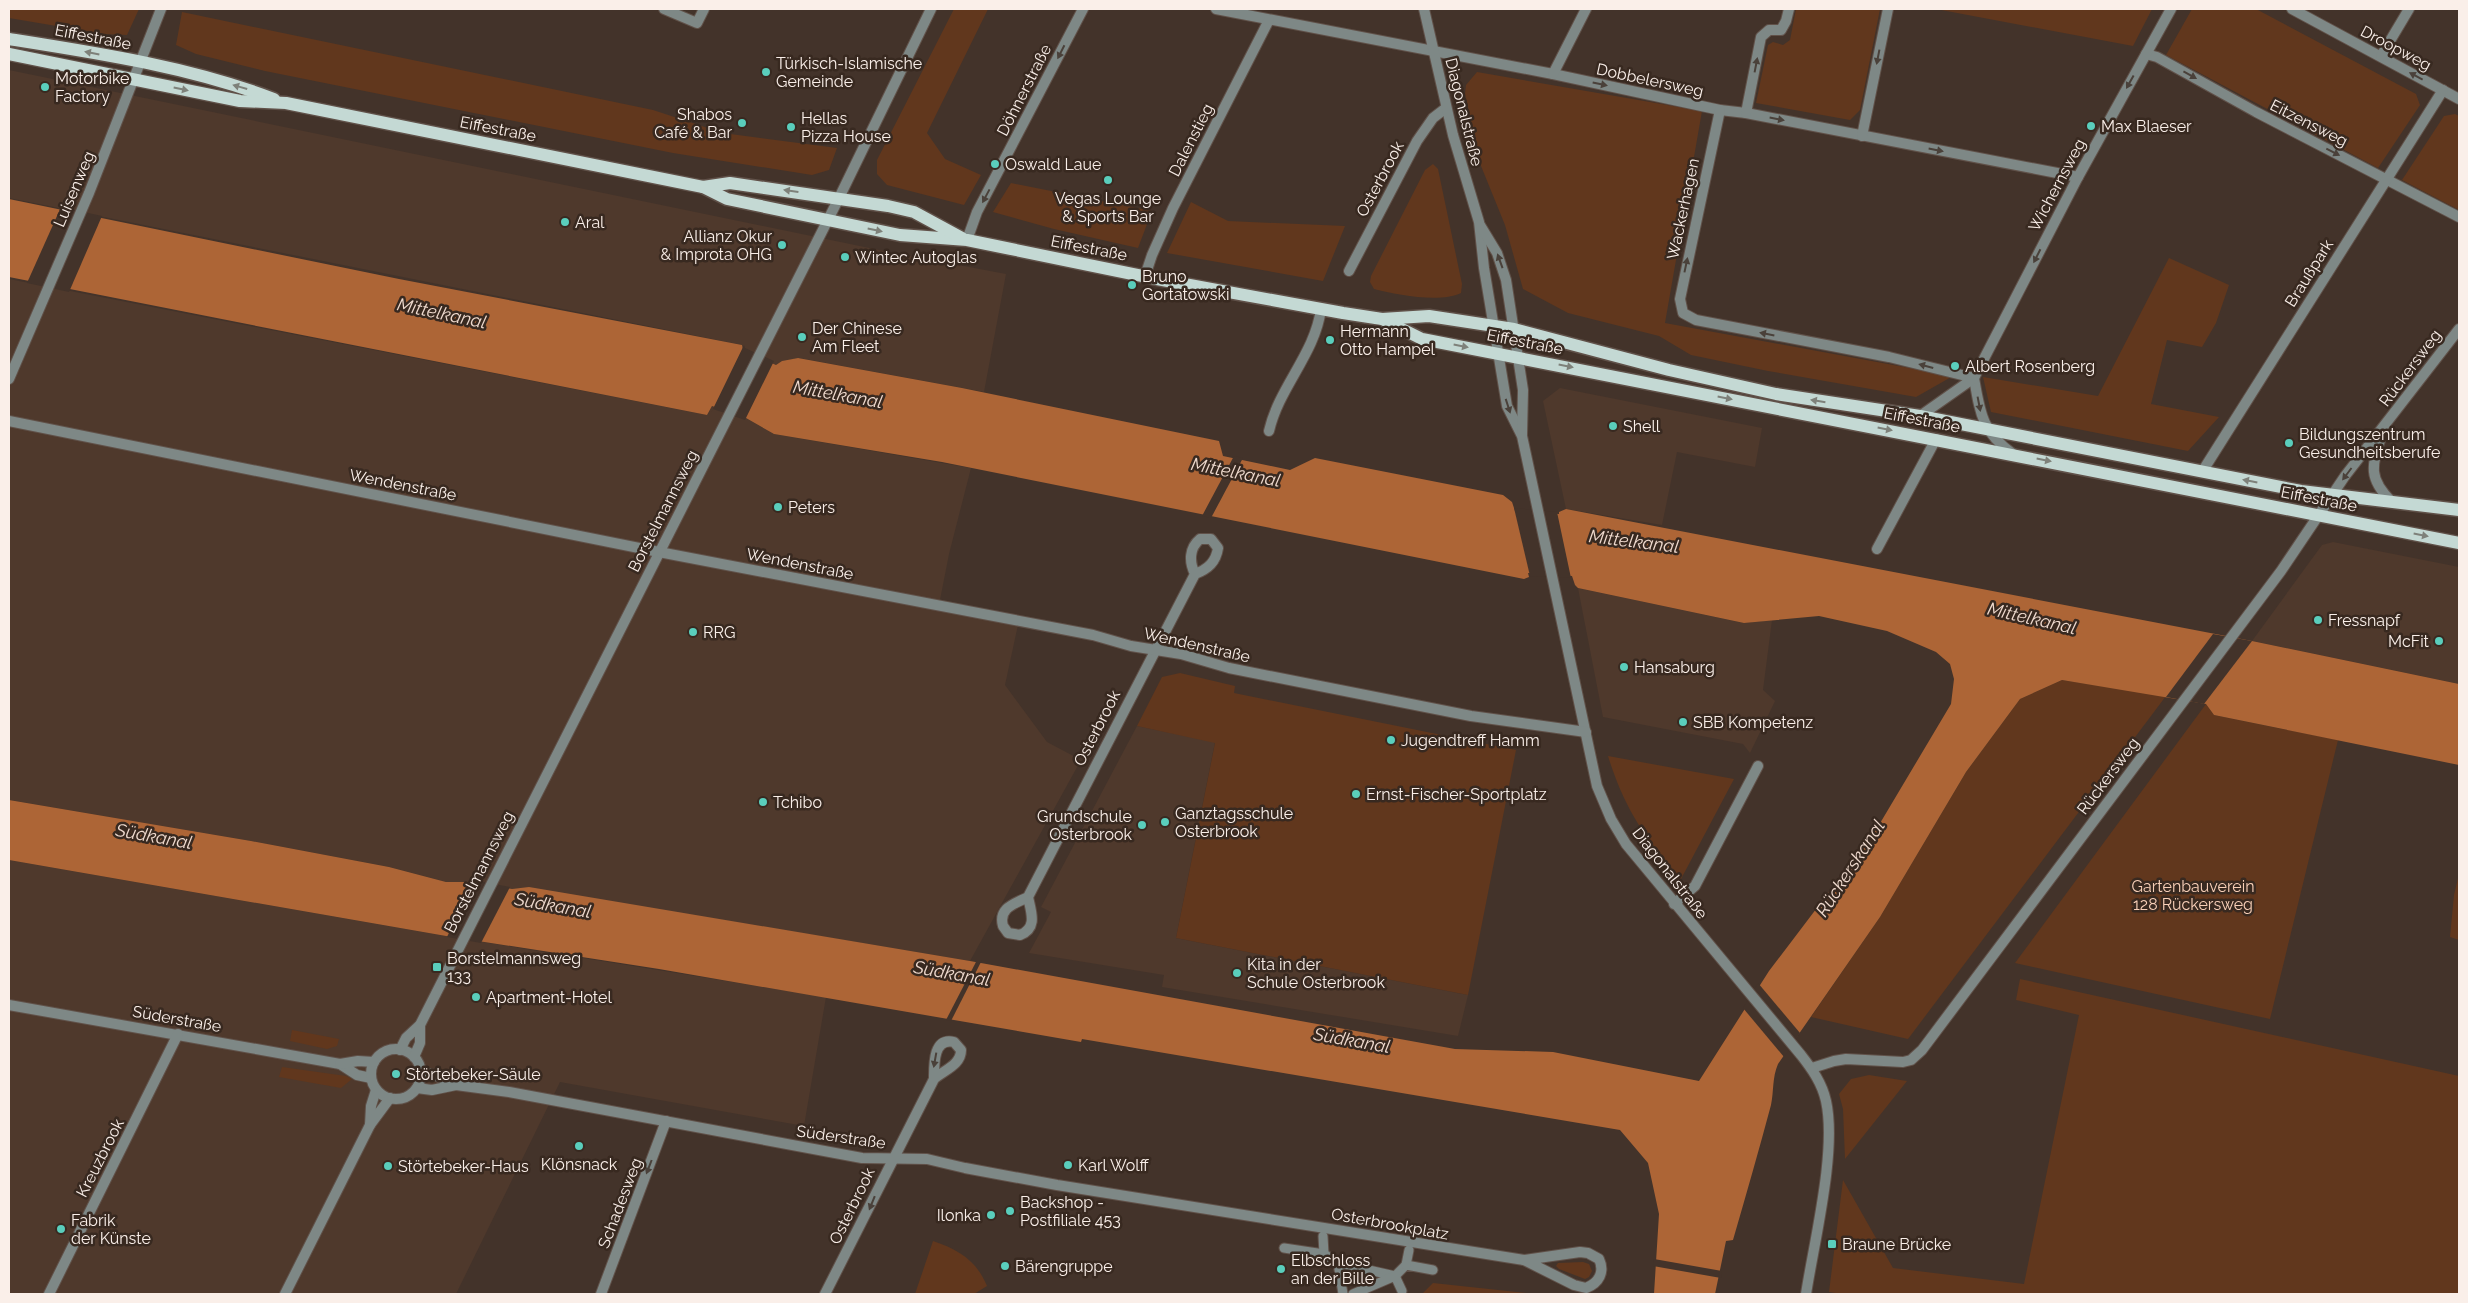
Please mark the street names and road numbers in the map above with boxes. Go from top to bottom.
street label: Eiffestraße [53,20,133,54]
street label: Droopweg [2357,21,2435,75]
street label: Döhnerstraße [993,41,1055,139]
street label: Diagonalstraße [1441,56,1487,168]
street label: Dobbelersweg [1595,59,1705,101]
street label: Eitzensweg [2267,95,2351,151]
street label: Dalenstieg [1165,100,1217,180]
street label: Eiffestraße [458,112,538,146]
street label: Wichernsweg [2025,135,2089,235]
street label: Osterbrook [1352,138,1408,220]
street label: Luisenweg [50,148,98,230]
street label: Wackerhagen [1663,157,1703,261]
street label: Eiffestraße [1049,231,1129,265]
street label: Braußpark [2281,235,2337,310]
street label: Eiffestraße [1485,325,1565,359]
street label: Rückersweg [2375,326,2445,410]
street label: Eiffestraße [1882,403,1962,437]
street label: Borstelmannsweg [624,447,702,575]
street label: Wendenstraße [348,465,458,505]
street label: Eiffestraße [2279,482,2359,516]
street label: Wendenstraße [745,544,855,584]
street label: Wendenstraße [1142,624,1252,666]
street label: Osterbrook [1070,686,1124,769]
street label: Rückersweg [2073,734,2143,818]
street label: Borstelmannsweg [440,808,518,936]
street label: Diagonalstraße [1628,823,1712,923]
street label: Süderstraße [131,1002,223,1036]
street label: Kreuzbrook [72,1115,128,1200]
street label: Süderstraße [795,1121,887,1153]
street label: Schadesweg [594,1155,646,1251]
street label: Osterbrook [825,1164,879,1247]
street label: Osterbrookplatz [1330,1204,1450,1244]

